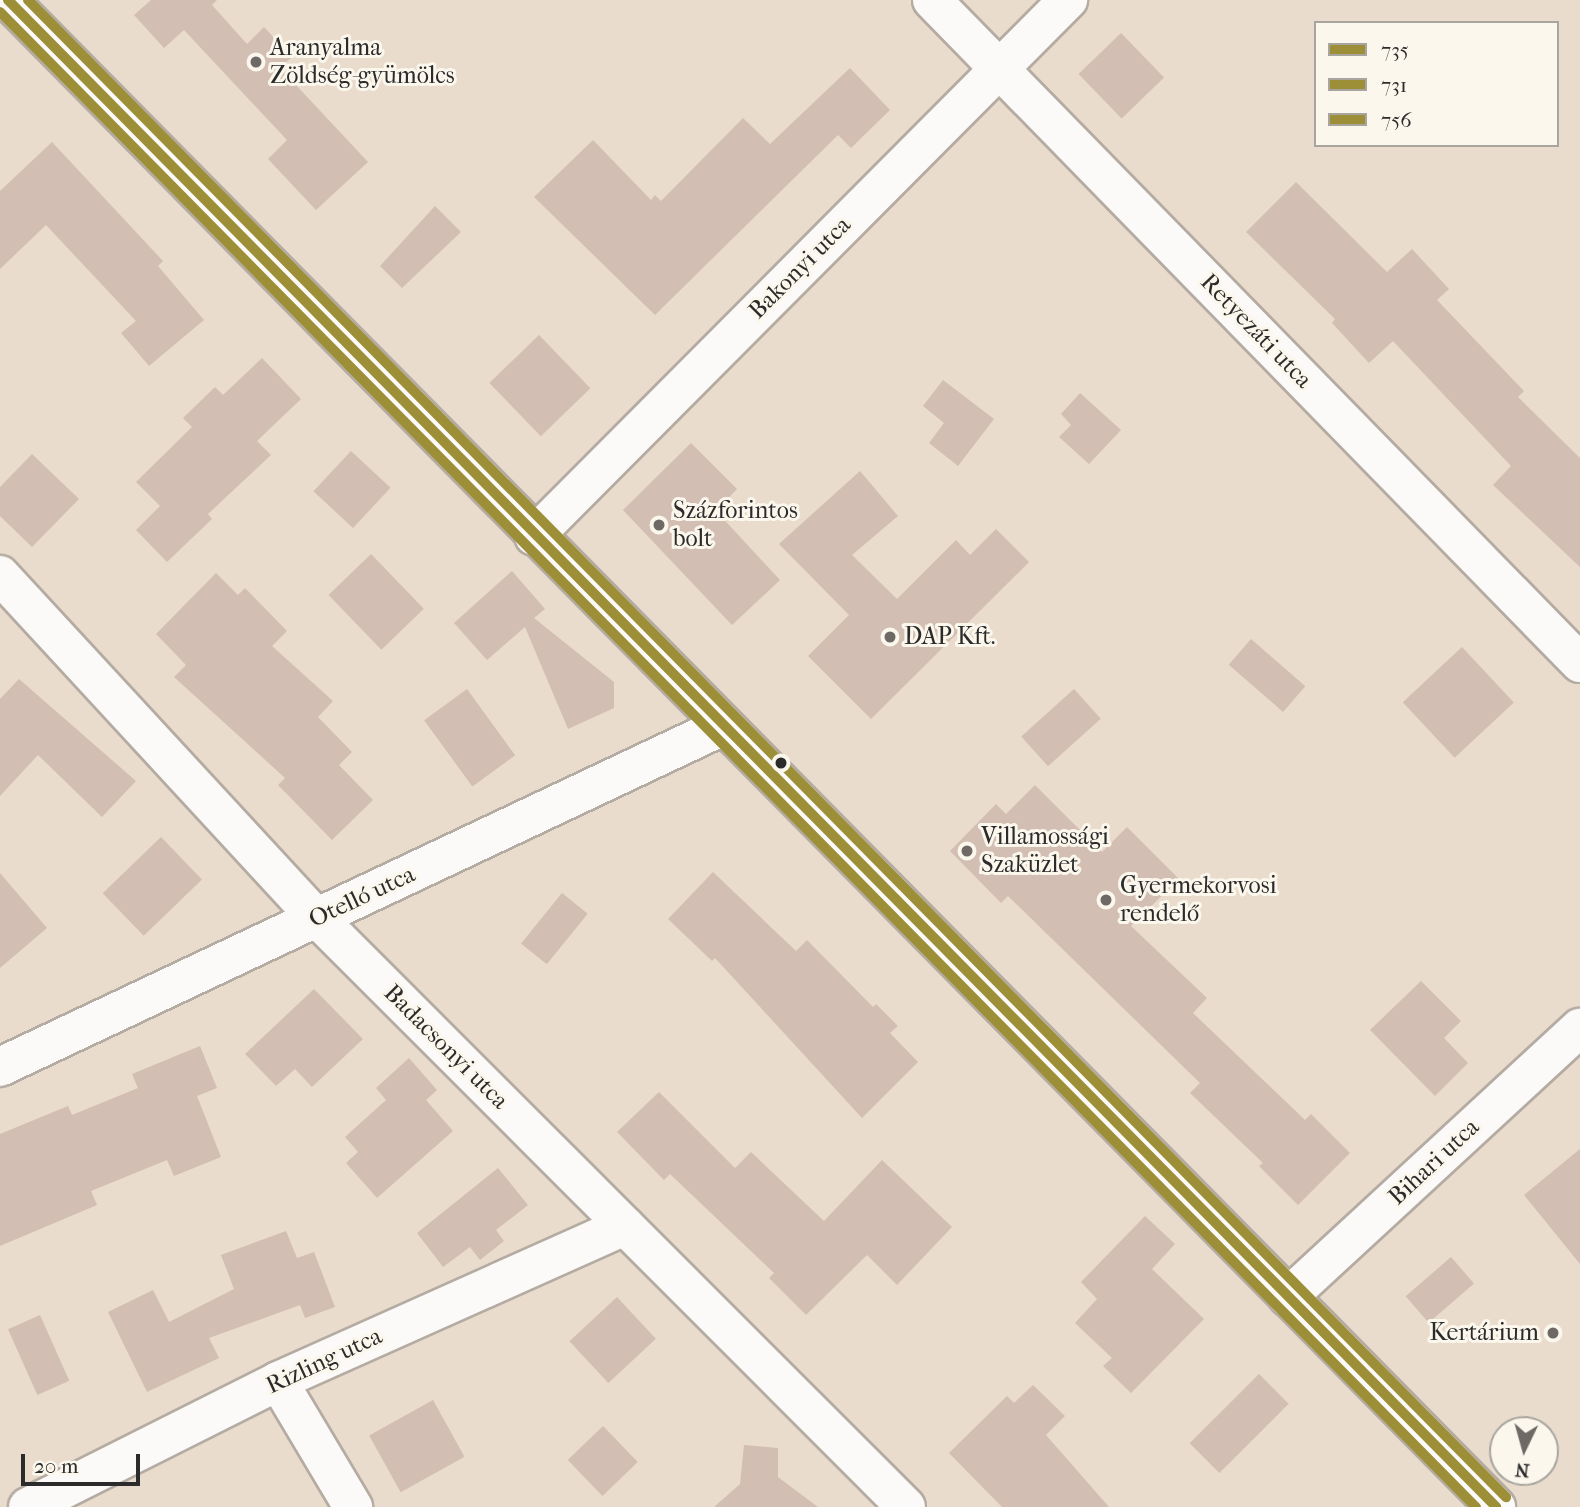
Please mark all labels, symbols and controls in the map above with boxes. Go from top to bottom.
legend [1314,21,1559,147]
place label: Aranyalma Zöldség-gyümölcs [270,34,455,90]
text: 735 [1381,38,1409,62]
marker: Aranyalma Zöldség-gyümölcs [248,54,264,70]
text: 731 [1381,73,1407,97]
text: 756 [1381,108,1412,132]
street label: Bakonyi utca [743,211,857,325]
street label: Retyezáti utca [1194,268,1318,394]
place label: Százforintos bolt [673,497,798,553]
marker: Százforintos bolt [651,517,667,533]
place label: DAP Kft. [904,623,995,651]
marker: DAP Kft. [882,629,898,645]
unlabelled marker [774,756,788,770]
place label: Villamossági Szaküzlet [981,823,1109,879]
marker: Villamossági Szaküzlet [959,843,975,859]
street label: Otelló utca [304,860,420,934]
place label: Gyermekorvosi rendelő [1120,872,1277,928]
marker: Gyermekorvosi rendelő [1098,892,1114,908]
street label: Badacsonyi utca [378,979,514,1115]
street label: Bihari utca [1383,1113,1485,1211]
place label: Kertárium [1429,1319,1539,1347]
street label: Rizling utca [262,1322,386,1400]
marker: Kertárium [1545,1325,1561,1341]
north arrow [1489,1416,1559,1486]
scale bar [24,1440,144,1484]
text: 20 m [34,1454,78,1478]
text: N [1514,1458,1530,1482]

